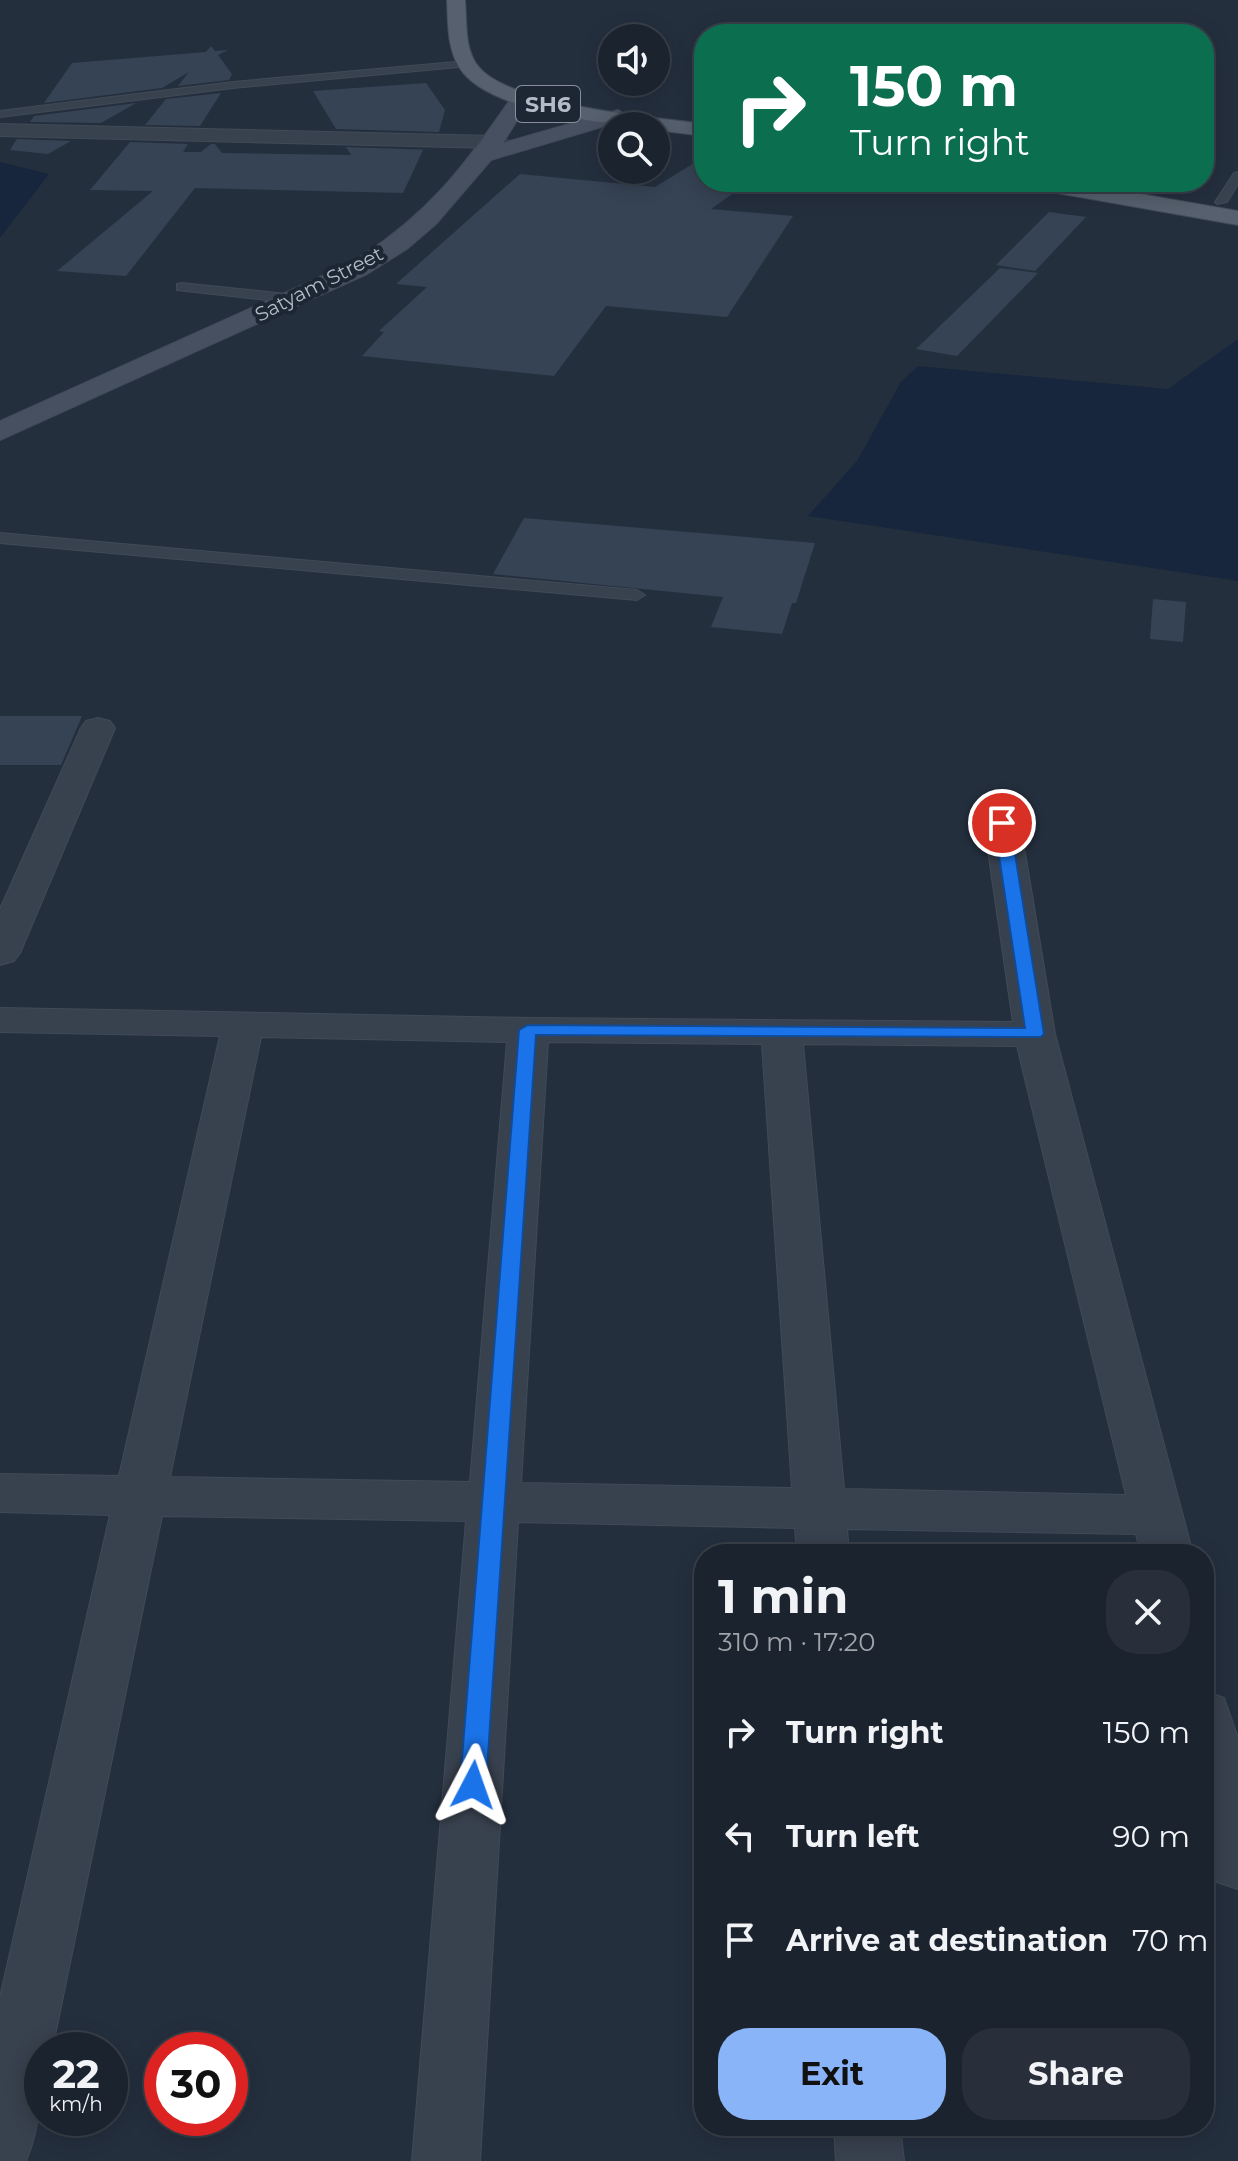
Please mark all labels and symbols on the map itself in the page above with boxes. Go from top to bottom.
road number: SH6 [516,86,580,122]
street label: Satyam Street [251,241,387,327]
pin [968,789,1036,857]
position arrow [431,1743,515,1827]
speed limit sign: 30 [144,2032,248,2136]

